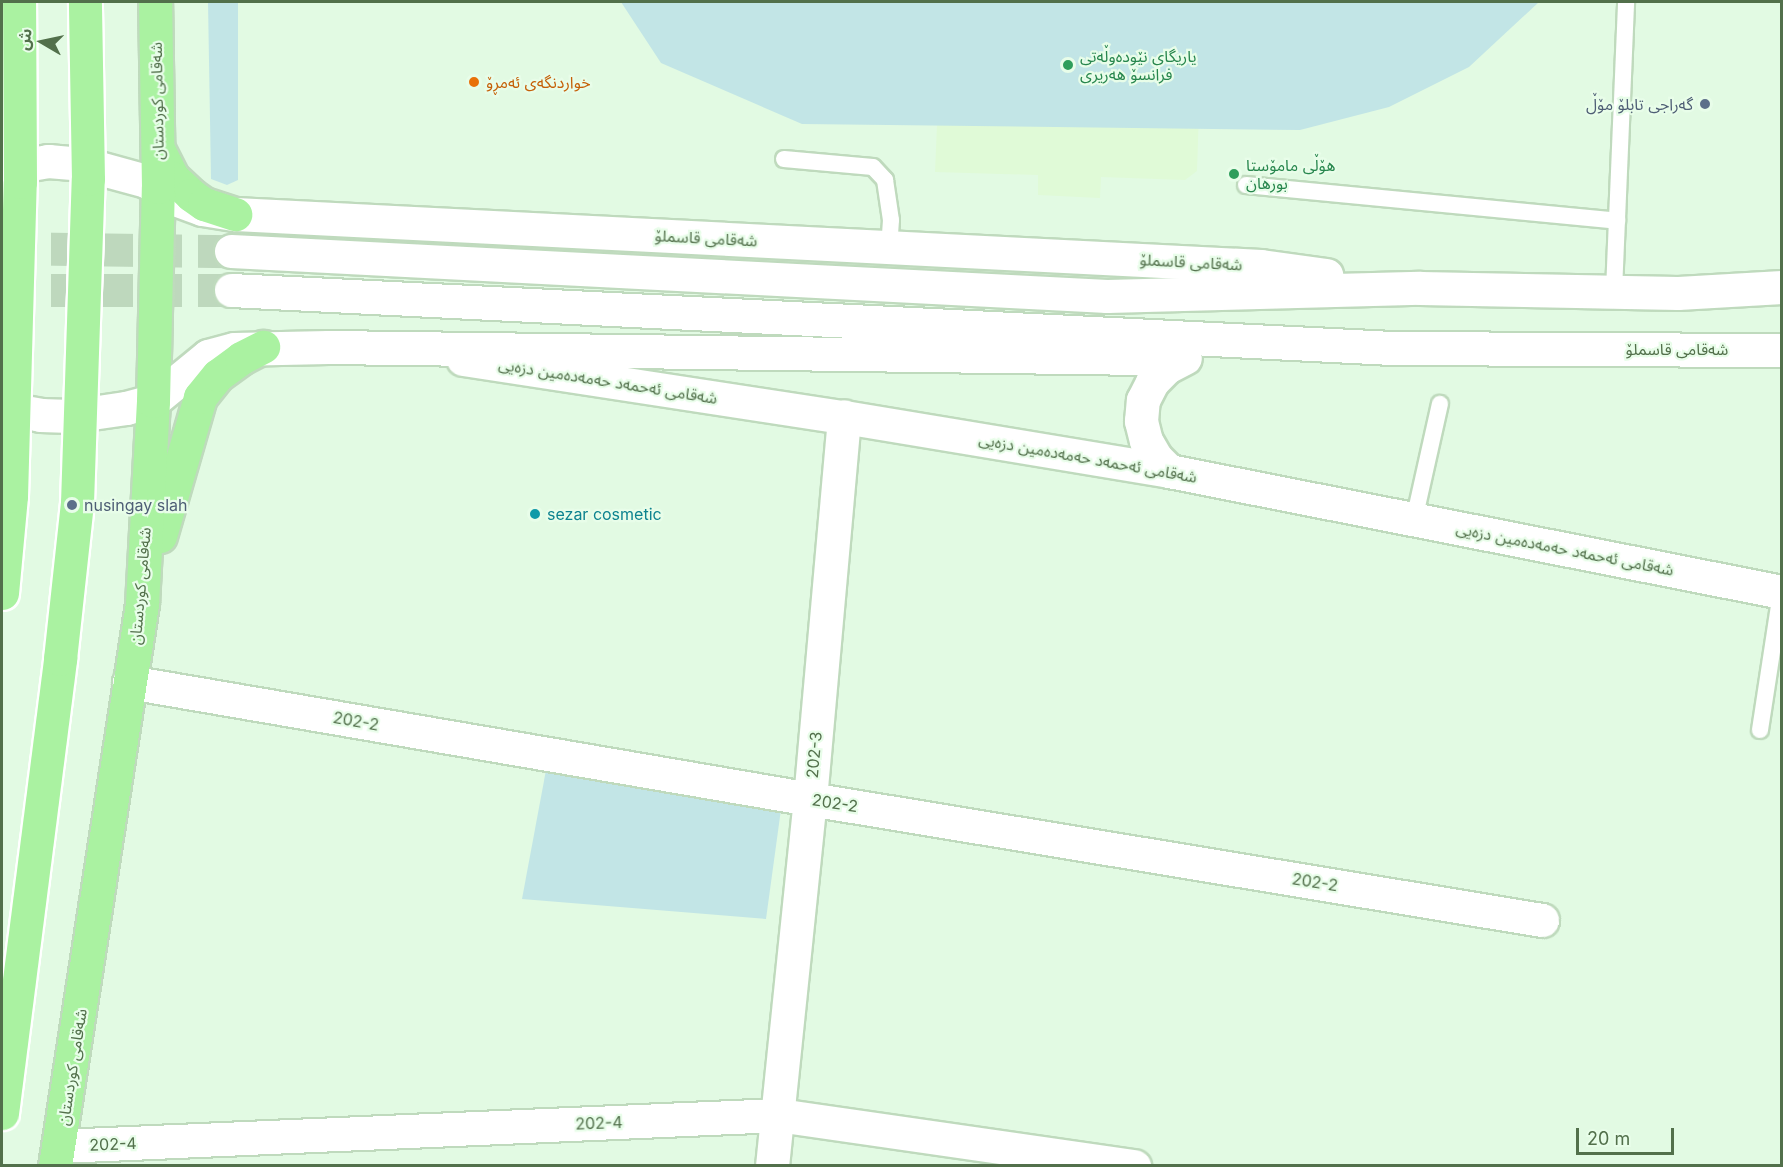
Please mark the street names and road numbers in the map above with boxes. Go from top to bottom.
street label: شەقامی کوردستان [146,42,168,160]
street label: شەقامی قاسملۆ [654,226,758,250]
street label: شەقامی قاسملۆ [1139,250,1243,274]
street label: شەقامی قاسملۆ [1626,339,1728,359]
street label: شەقامی ئەحمەد حەمەدەمین دزەیی [497,354,719,408]
street label: شەقامی ئەحمەد حەمەدەمین دزەیی [977,429,1199,487]
street label: شەقامی ئەحمەد حەمەدەمین دزەیی [1455,518,1675,580]
street label: شەقامی کوردستان [125,526,155,646]
street label: 202-2 [332,708,380,734]
street label: 202-3 [802,731,826,779]
street label: 202-2 [811,790,859,816]
street label: 202-2 [1291,869,1339,895]
street label: شەقامی کوردستان [53,1007,91,1127]
street label: 202-4 [575,1113,623,1133]
street label: 202-4 [89,1134,137,1154]

